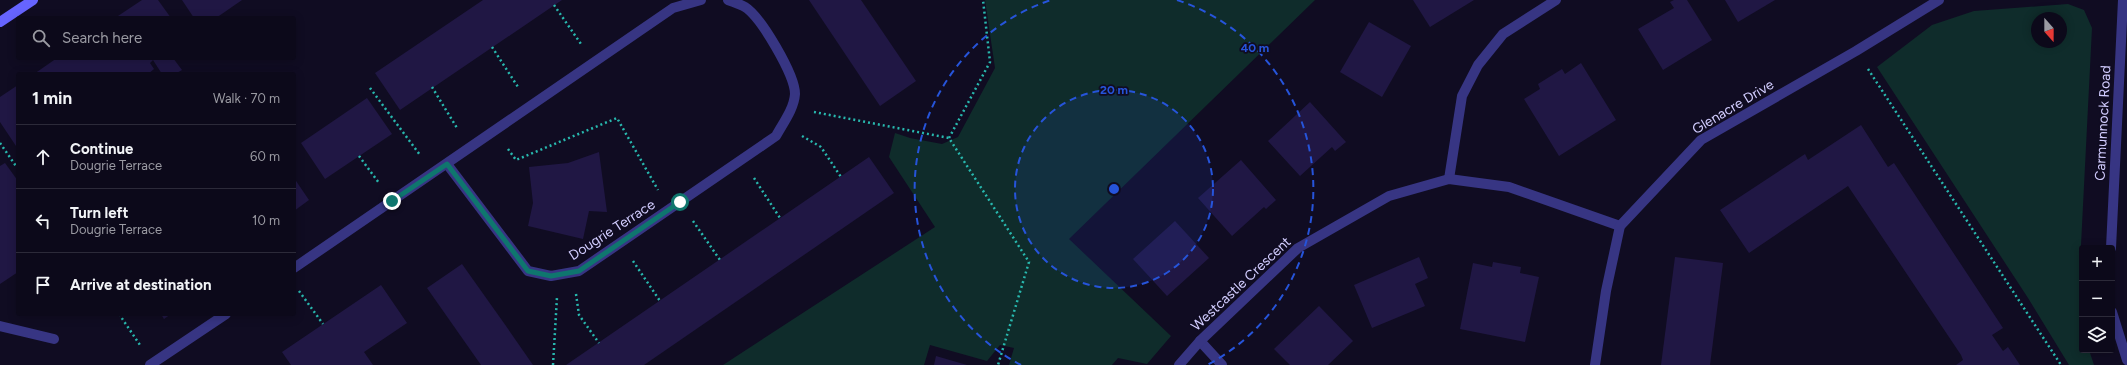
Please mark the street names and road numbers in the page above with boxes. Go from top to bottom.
street label: Carmunnock Road [2091,65,2115,181]
street label: Glenacre Drive [1689,76,1777,138]
street label: Dougrie Terrace [566,196,659,264]
street label: Westcastle Crescent [1188,233,1294,335]

